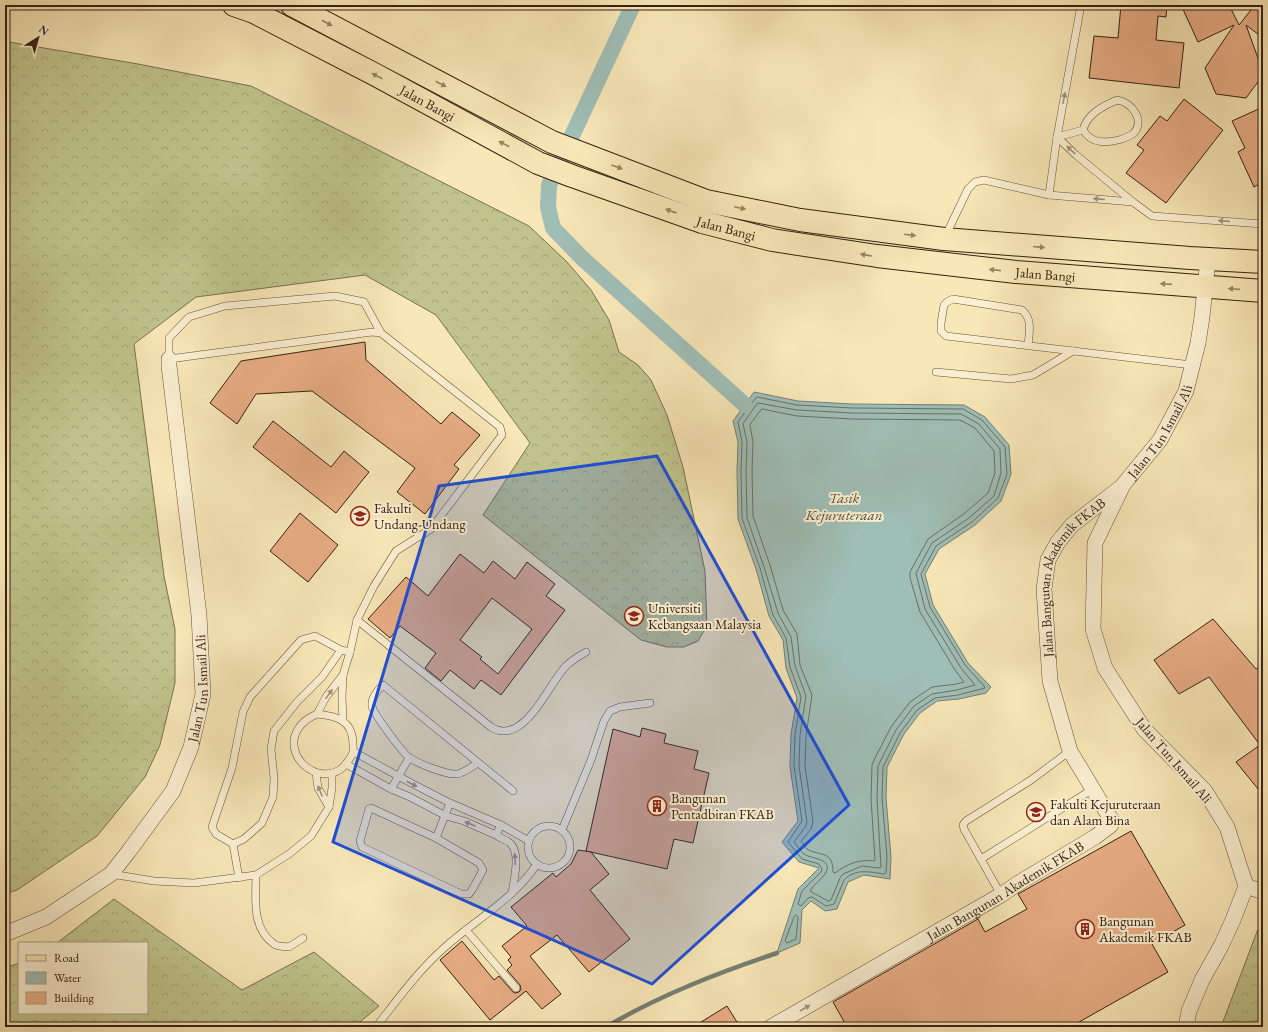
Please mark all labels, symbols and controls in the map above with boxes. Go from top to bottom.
north arrow [18,18,58,58]
one-way arrow [321,19,332,26]
text: N [36,22,52,38]
one-way arrow [371,72,383,79]
street label: Jalan Bangi [396,80,459,125]
one-way arrow [435,81,447,87]
one-way arrow [1061,92,1067,104]
one-way arrow [498,141,509,147]
one-way arrow [1066,145,1076,155]
one-way arrow [611,165,623,171]
one-way arrow [1093,196,1105,203]
one-way arrow [734,205,746,211]
one-way arrow [665,207,677,213]
street label: Jalan Bangi [693,211,758,245]
one-way arrow [1218,218,1230,225]
one-way arrow [904,232,916,238]
one-way arrow [1033,243,1045,250]
one-way arrow [859,252,872,258]
street label: Jalan Bangi [1014,263,1077,286]
one-way arrow [989,266,1001,273]
one-way arrow [1160,280,1172,287]
one-way arrow [1227,286,1240,292]
street label: Jalan Tun Ismail Ali [1122,383,1196,483]
water label: Tasik Kejuruteraan [804,488,883,524]
street label: Jalan Bangunan Akademik FKAB [1035,494,1109,659]
place label: Fakulti Undang-Undang [374,499,466,533]
school or university icon: Fakulti Undang-Undang [349,505,371,527]
place label: Universiti Kebangsaan Malaysia [648,599,762,633]
school or university icon: Universiti Kebangsaan Malaysia [623,605,645,627]
street label: Jalan Tun Ismail Ali [183,634,212,745]
one-way arrow [325,688,333,699]
street label: Jalan Tun Ismail Ali [1131,712,1217,807]
one-way arrow [407,781,418,787]
one-way arrow [317,785,324,797]
place label: Bangunan Pentadbiran FKAB [671,789,774,823]
building icon: Bangunan Pentadbiran FKAB [646,795,668,817]
place label: Fakulti Kejuruteraan dan Alam Bina [1050,795,1162,829]
school or university icon: Fakulti Kejuruteraan dan Alam Bina [1025,801,1047,823]
one-way arrow [464,821,476,827]
street label: Jalan Bangunan Akademik FKAB [923,837,1087,945]
one-way arrow [512,853,519,865]
place label: Bangunan Akademik FKAB [1098,912,1192,946]
building icon: Bangunan Akademik FKAB [1074,918,1096,940]
legend [18,942,148,1014]
text: Road [54,950,80,966]
text: Water [54,970,81,986]
text: Building [54,990,95,1006]
one-way arrow [799,1004,811,1011]

